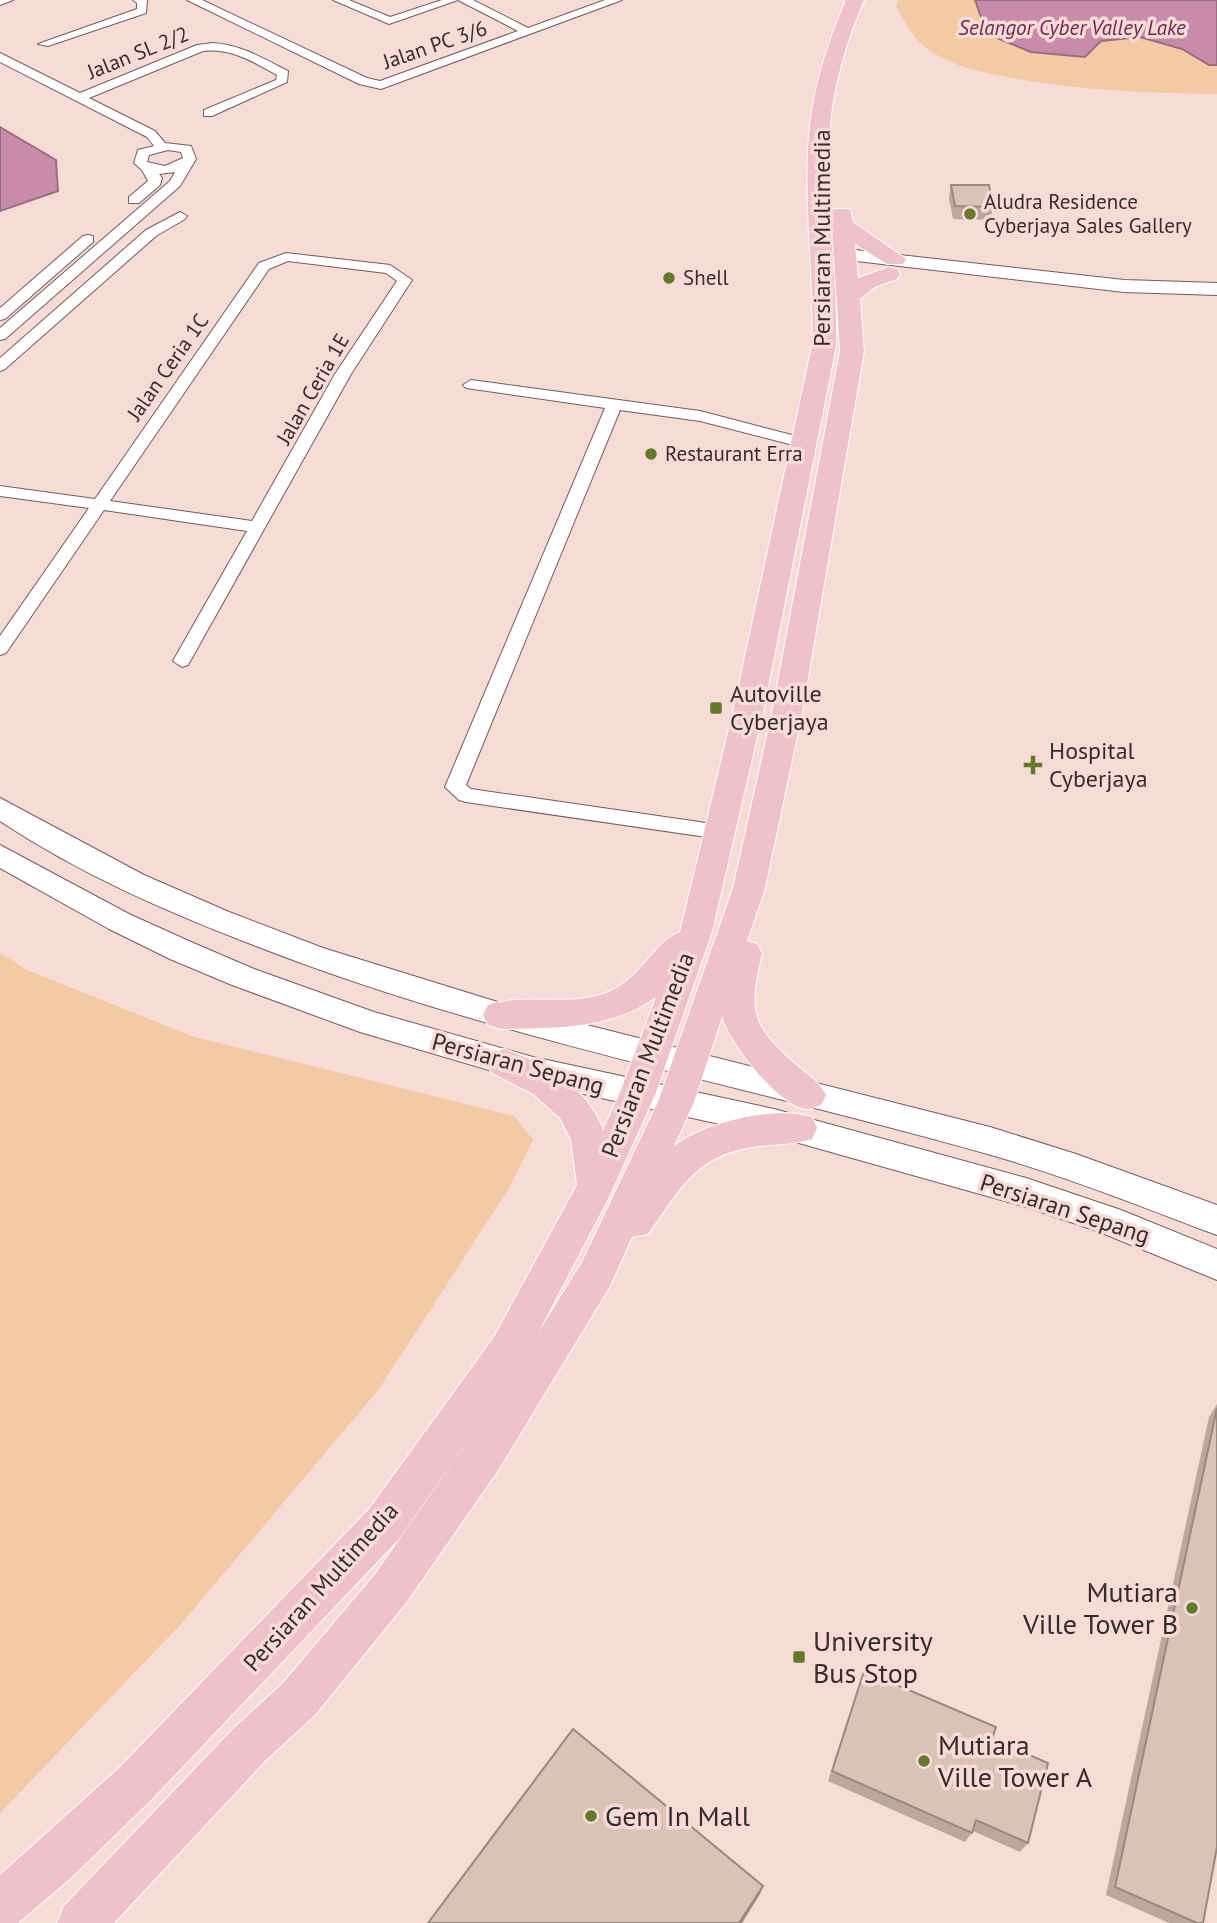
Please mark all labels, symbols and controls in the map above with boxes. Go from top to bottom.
street label: Jalan PC 3/6 [378,14,491,75]
water label: Selangor Cyber Valley Lake [958,14,1186,41]
street label: Jalan SL 2/2 [82,20,193,86]
street label: Persiaran Multimedia [806,129,837,347]
place label: Aludra Residence Cyberjaya Sales Gallery [984,188,1192,239]
marker: Aludra Residence Cyberjaya Sales Gallery [962,206,978,222]
place label: Shell [683,264,729,291]
marker: Shell [661,270,677,286]
street label: Jalan Ceria 1C [120,308,214,426]
street label: Jalan Ceria 1E [269,328,355,450]
place label: Restaurant Erra [665,440,803,467]
marker: Restaurant Erra [643,446,659,462]
place label: Autoville Cyberjaya [730,678,829,737]
marker: Autoville Cyberjaya [708,700,724,716]
place label: Hospital Cyberjaya [1049,735,1148,794]
marker: Hospital Cyberjaya [1023,755,1043,775]
street label: Persiaran Multimedia [594,948,701,1162]
street label: Persiaran Sepang [429,1026,608,1101]
street label: Persiaran Sepang [976,1166,1154,1251]
street label: Persiaran Multimedia [236,1496,405,1678]
place label: Mutiara Ville Tower B [1022,1573,1178,1642]
marker: Mutiara Ville Tower B [1184,1600,1200,1616]
place label: University Bus Stop [813,1622,933,1691]
marker: University Bus Stop [791,1649,807,1665]
place label: Mutiara Ville Tower A [937,1726,1093,1795]
marker: Mutiara Ville Tower A [916,1753,932,1769]
place label: Gem In Mall [605,1797,750,1834]
marker: Gem In Mall [583,1808,599,1824]

